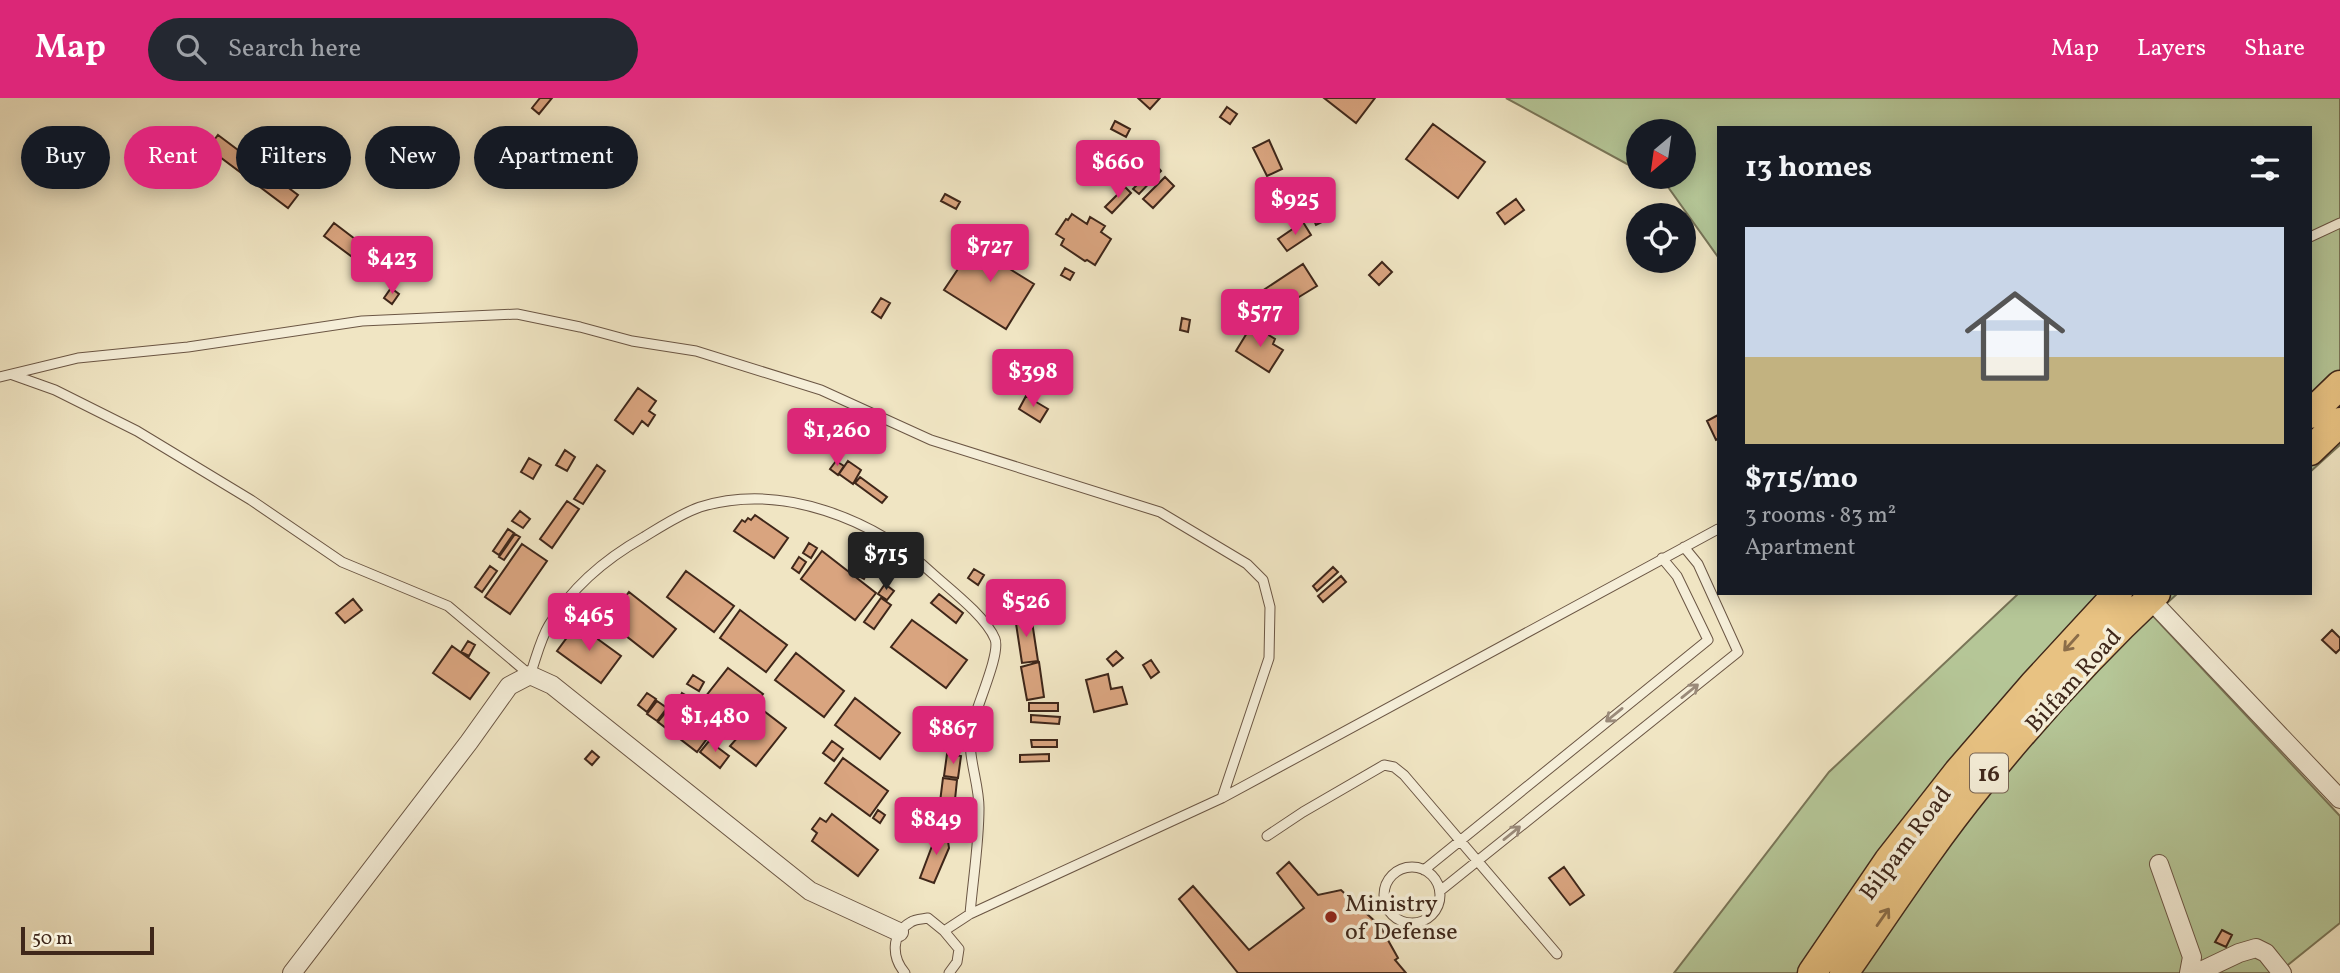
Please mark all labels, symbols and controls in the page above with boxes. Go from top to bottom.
search box [148,18,638,81]
text: Map [35,26,106,72]
icon: search [172,30,210,68]
text: Search here [228,31,361,67]
text: Map [2051,32,2099,66]
text: Layers [2137,32,2206,66]
text: Share [2244,32,2305,66]
north arrow [1626,119,1696,189]
map controls [1626,119,1696,273]
chip: Buy [21,126,110,189]
chip: Rent [124,126,222,189]
chip: Filters [236,126,351,189]
chip: New [365,126,460,189]
chip: Apartment [474,126,638,189]
pin: $660 [1077,140,1159,200]
text: $660 [1092,147,1144,179]
text: 13 homes [1745,147,1872,189]
icon: filters [2246,149,2284,187]
pin: $925 [1254,178,1336,237]
text: $925 [1271,184,1319,216]
button: locate [1626,203,1696,273]
pin: $727 [949,225,1031,284]
text: $727 [967,231,1013,263]
pin: $423 [351,236,433,296]
text: $423 [367,243,417,275]
icon: home [1952,273,2078,399]
pin: $577 [1219,289,1301,349]
text: $577 [1237,296,1283,328]
pin: $398 [992,350,1074,409]
text: $398 [1008,356,1058,388]
pin: $1,260 [780,408,894,468]
text: $1,260 [803,415,871,447]
text: $715/mo [1745,458,1858,500]
text: 3 rooms · 83 m² [1745,500,1896,532]
pin: $715 [845,532,927,592]
text: Apartment [1745,532,1856,564]
text: $715 [864,539,908,571]
pin: $526 [985,580,1067,639]
text: $526 [1002,586,1050,618]
pin: $465 [548,594,630,653]
text: $465 [564,600,614,632]
street label: Bilfam Road [2018,622,2131,741]
one-way arrow [2063,634,2079,652]
one-way arrow [1680,683,1699,698]
pin: $1,480 [658,694,772,754]
text: $1,480 [680,701,750,733]
pin: $867 [912,706,994,766]
one-way arrow [1605,708,1624,723]
text: $867 [929,713,978,745]
road number: 16 [1970,754,2008,792]
street label: Bilpam Road [1852,780,1961,908]
pin: $849 [895,798,977,857]
text: $849 [911,804,961,836]
one-way arrow [1503,825,1521,841]
place label: Ministry of Defense [1345,888,1458,950]
one-way arrow [1876,908,1890,927]
marker: Ministry of Defense [1323,909,1339,925]
scale bar [21,924,154,956]
text: 50 m [32,926,73,952]

